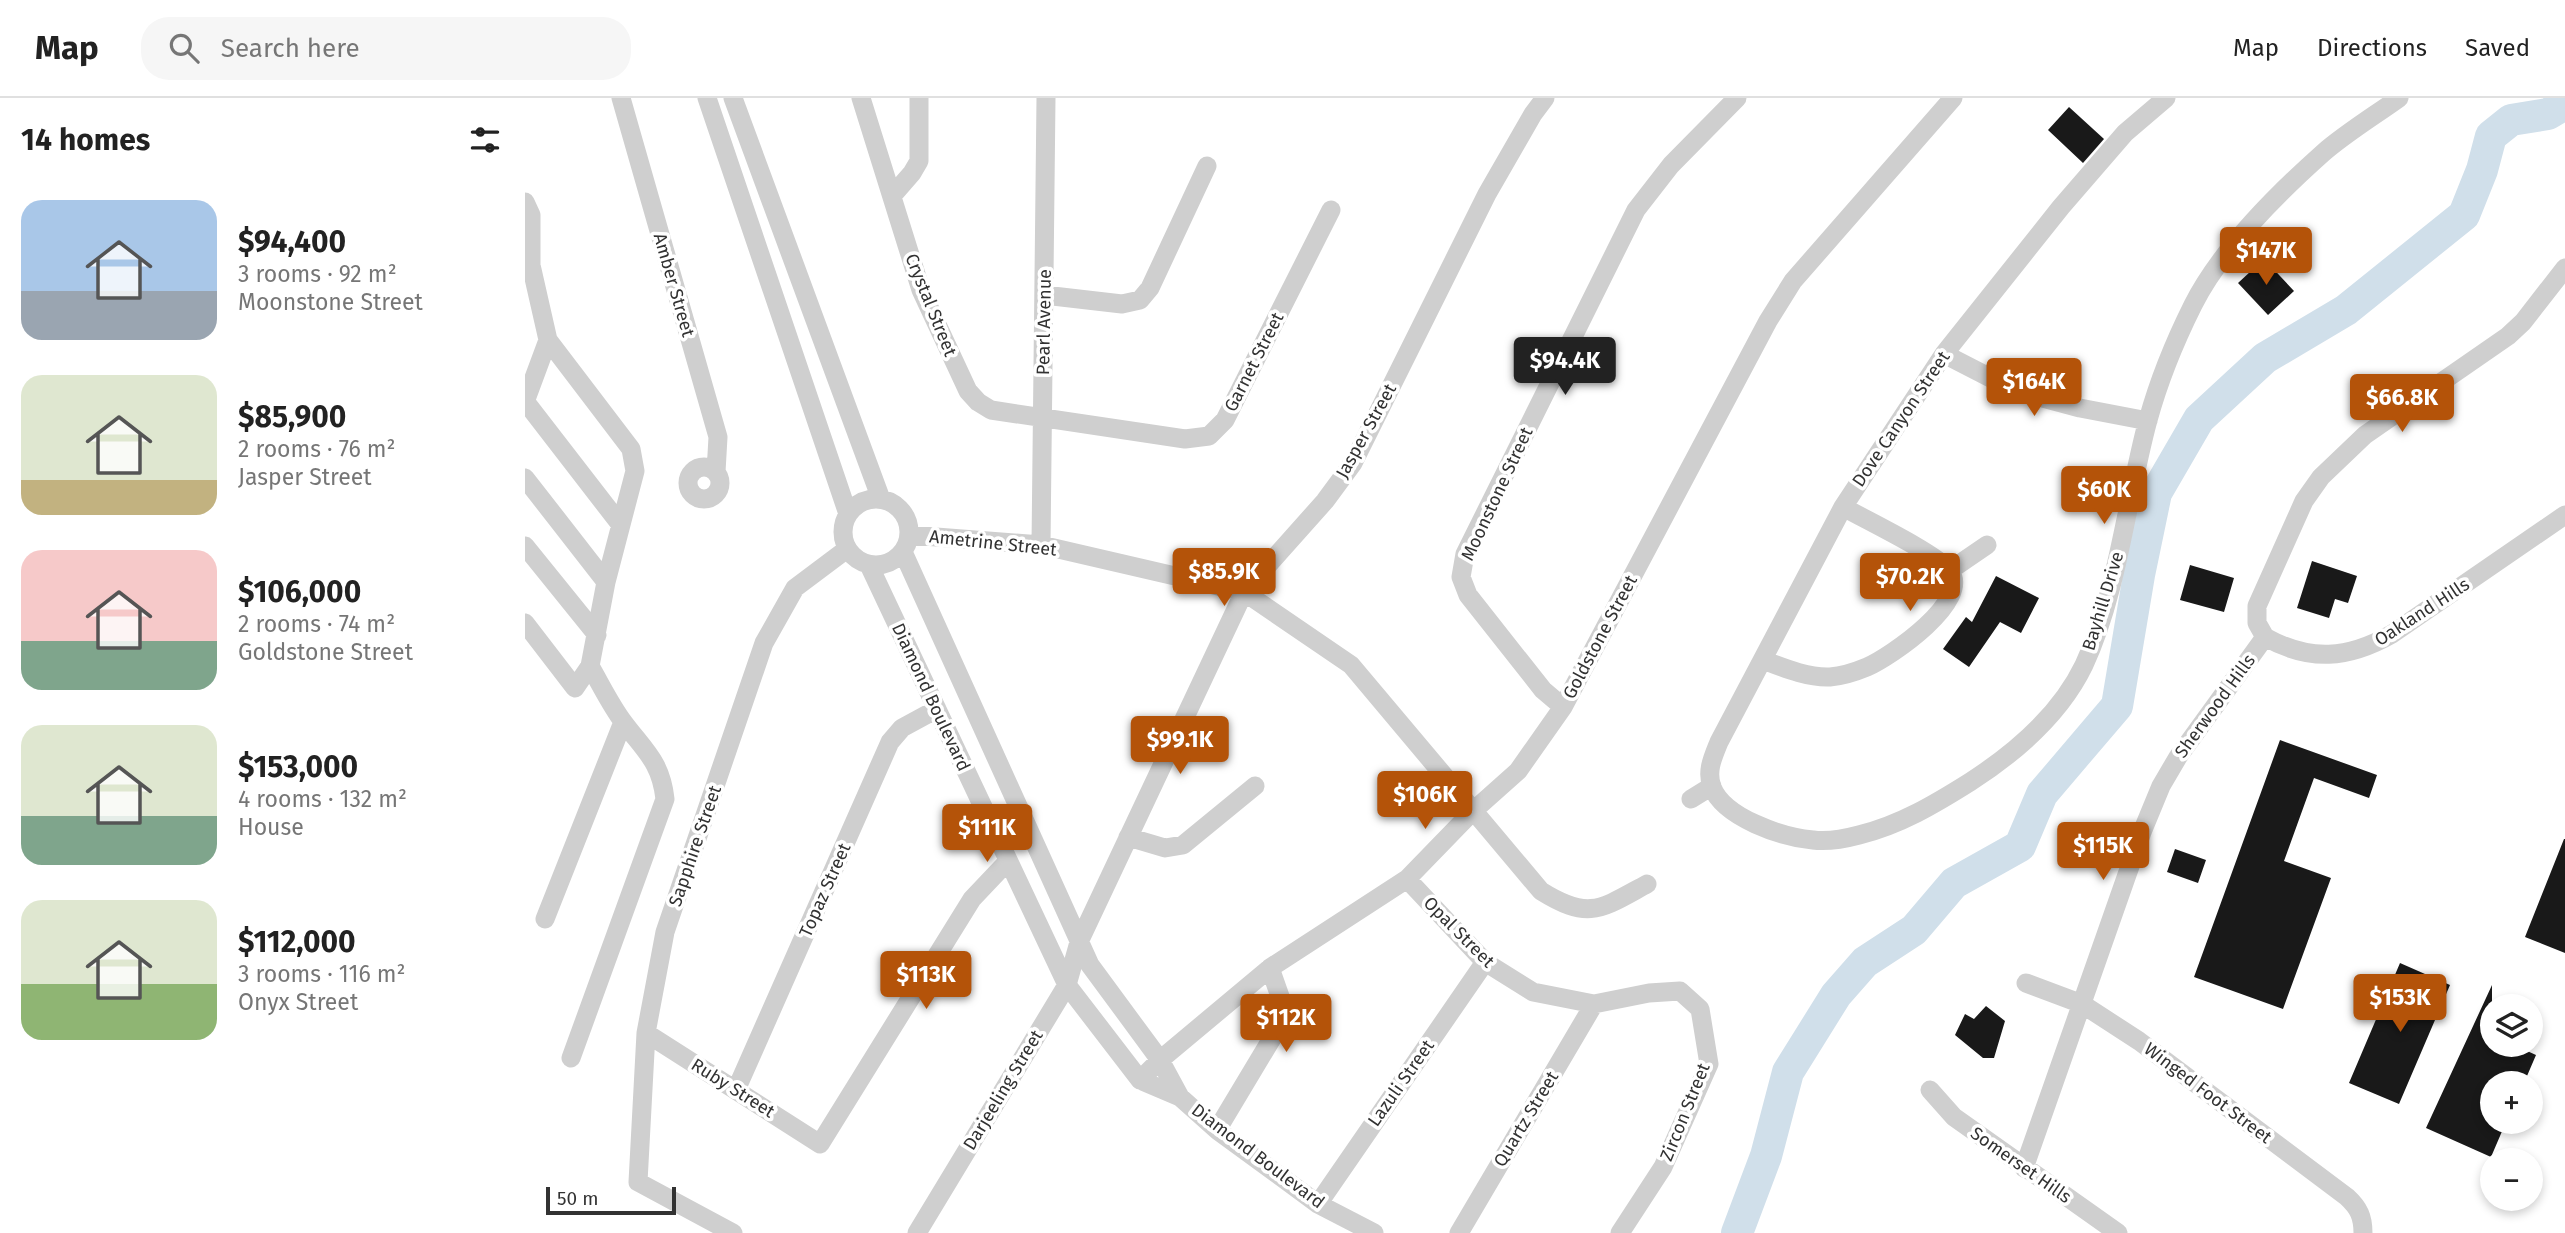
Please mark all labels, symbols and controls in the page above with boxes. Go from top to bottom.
search box [141,17,631,80]
text: Map [35,28,99,68]
icon: search [165,29,203,67]
text: Search here [221,33,360,64]
text: Map [2233,34,2279,62]
text: Directions [2317,34,2427,62]
text: Saved [2465,34,2530,62]
icon: filters [466,121,504,159]
text: 14 homes [21,122,150,158]
text: $94,400 [238,224,346,260]
icon: home [77,228,161,312]
pin: $147K [2217,228,2315,287]
street label: Amber Street [649,231,699,340]
text: $147K [2236,236,2296,264]
street label: Crystal Street [900,250,962,360]
text: 3 rooms · 92 m² [238,260,397,288]
street label: Pearl Avenue [1032,269,1056,375]
text: Moonstone Street [238,288,423,316]
street label: Garnet Street [1220,308,1289,415]
pin: $94.4K [1508,338,1622,397]
text: $94.4K [1530,346,1600,374]
street label: Dove Canyon Street [1847,347,1955,491]
pin: $164K [1985,358,2083,418]
text: $164K [2003,367,2066,395]
pin: $66.8K [2345,374,2459,434]
street label: Jasper Street [1331,380,1401,482]
text: $66.8K [2366,383,2438,411]
text: $85,900 [238,399,346,435]
icon: home [77,403,161,487]
street label: Moonstone Street [1456,423,1538,564]
text: 2 rooms · 76 m² [238,435,396,463]
text: Jasper Street [238,463,372,491]
pin: $60K [2063,466,2145,526]
text: $60K [2077,475,2131,503]
street label: Ametrine Street [928,525,1058,561]
pin: $85.9K [1167,548,1281,608]
street label: Bayhill Drive [2077,549,2129,653]
pin: $70.2K [1853,554,1967,613]
text: $85.9K [1189,557,1259,585]
text: $70.2K [1876,562,1944,590]
street label: Goldstone Street [1558,571,1642,703]
street label: Oakland Hills [2370,573,2474,651]
text: $106,000 [238,574,361,610]
icon: home [77,578,161,662]
text: 2 rooms · 74 m² [238,610,395,638]
street label: Diamond Boulevard [887,619,975,775]
text: Goldstone Street [238,638,413,666]
street label: Sherwood Hills [2170,650,2260,762]
pin: $99.1K [1123,716,1237,776]
text: $99.1K [1147,725,1213,753]
text: $153,000 [238,749,358,785]
icon: home [77,753,161,837]
pin: $106K [1376,772,1474,831]
text: $106K [1393,780,1457,808]
street label: Sapphire Street [664,782,726,909]
text: 4 rooms · 132 m² [238,785,407,813]
pin: $111K [938,804,1036,864]
text: House [238,813,304,841]
text: $111K [958,813,1016,841]
pin: $115K [2054,822,2152,882]
text: $115K [2073,831,2133,859]
street label: Topaz Street [794,839,856,940]
street label: Opal Street [1419,892,1499,972]
text: $112,000 [238,924,356,960]
icon: home [77,928,161,1012]
pin: $113K [877,951,975,1011]
text: 3 rooms · 116 m² [238,960,406,988]
text: $113K [896,960,956,988]
pin: $153K [2351,974,2449,1034]
text: $153K [2369,983,2431,1011]
text: Onyx Street [238,988,358,1016]
map controls [2480,994,2543,1211]
button: layers [2480,994,2543,1057]
pin: $112K [1237,995,1335,1054]
text: $112K [1256,1003,1316,1031]
street label: Darjeeling Street [958,1025,1048,1154]
street label: Lazuli Street [1363,1035,1439,1131]
street label: Winged Foot Street [2140,1038,2277,1148]
street label: Ruby Street [687,1054,779,1123]
street label: Zircon Street [1655,1059,1715,1164]
street label: Quartz Street [1489,1067,1563,1171]
button: + [2480,1071,2543,1134]
street label: Diamond Boulevard [1187,1099,1329,1213]
street label: Somerset Hills [1966,1122,2076,1208]
button: − [2480,1148,2543,1211]
scale bar [546,1184,675,1216]
text: 50 m [557,1187,598,1210]

